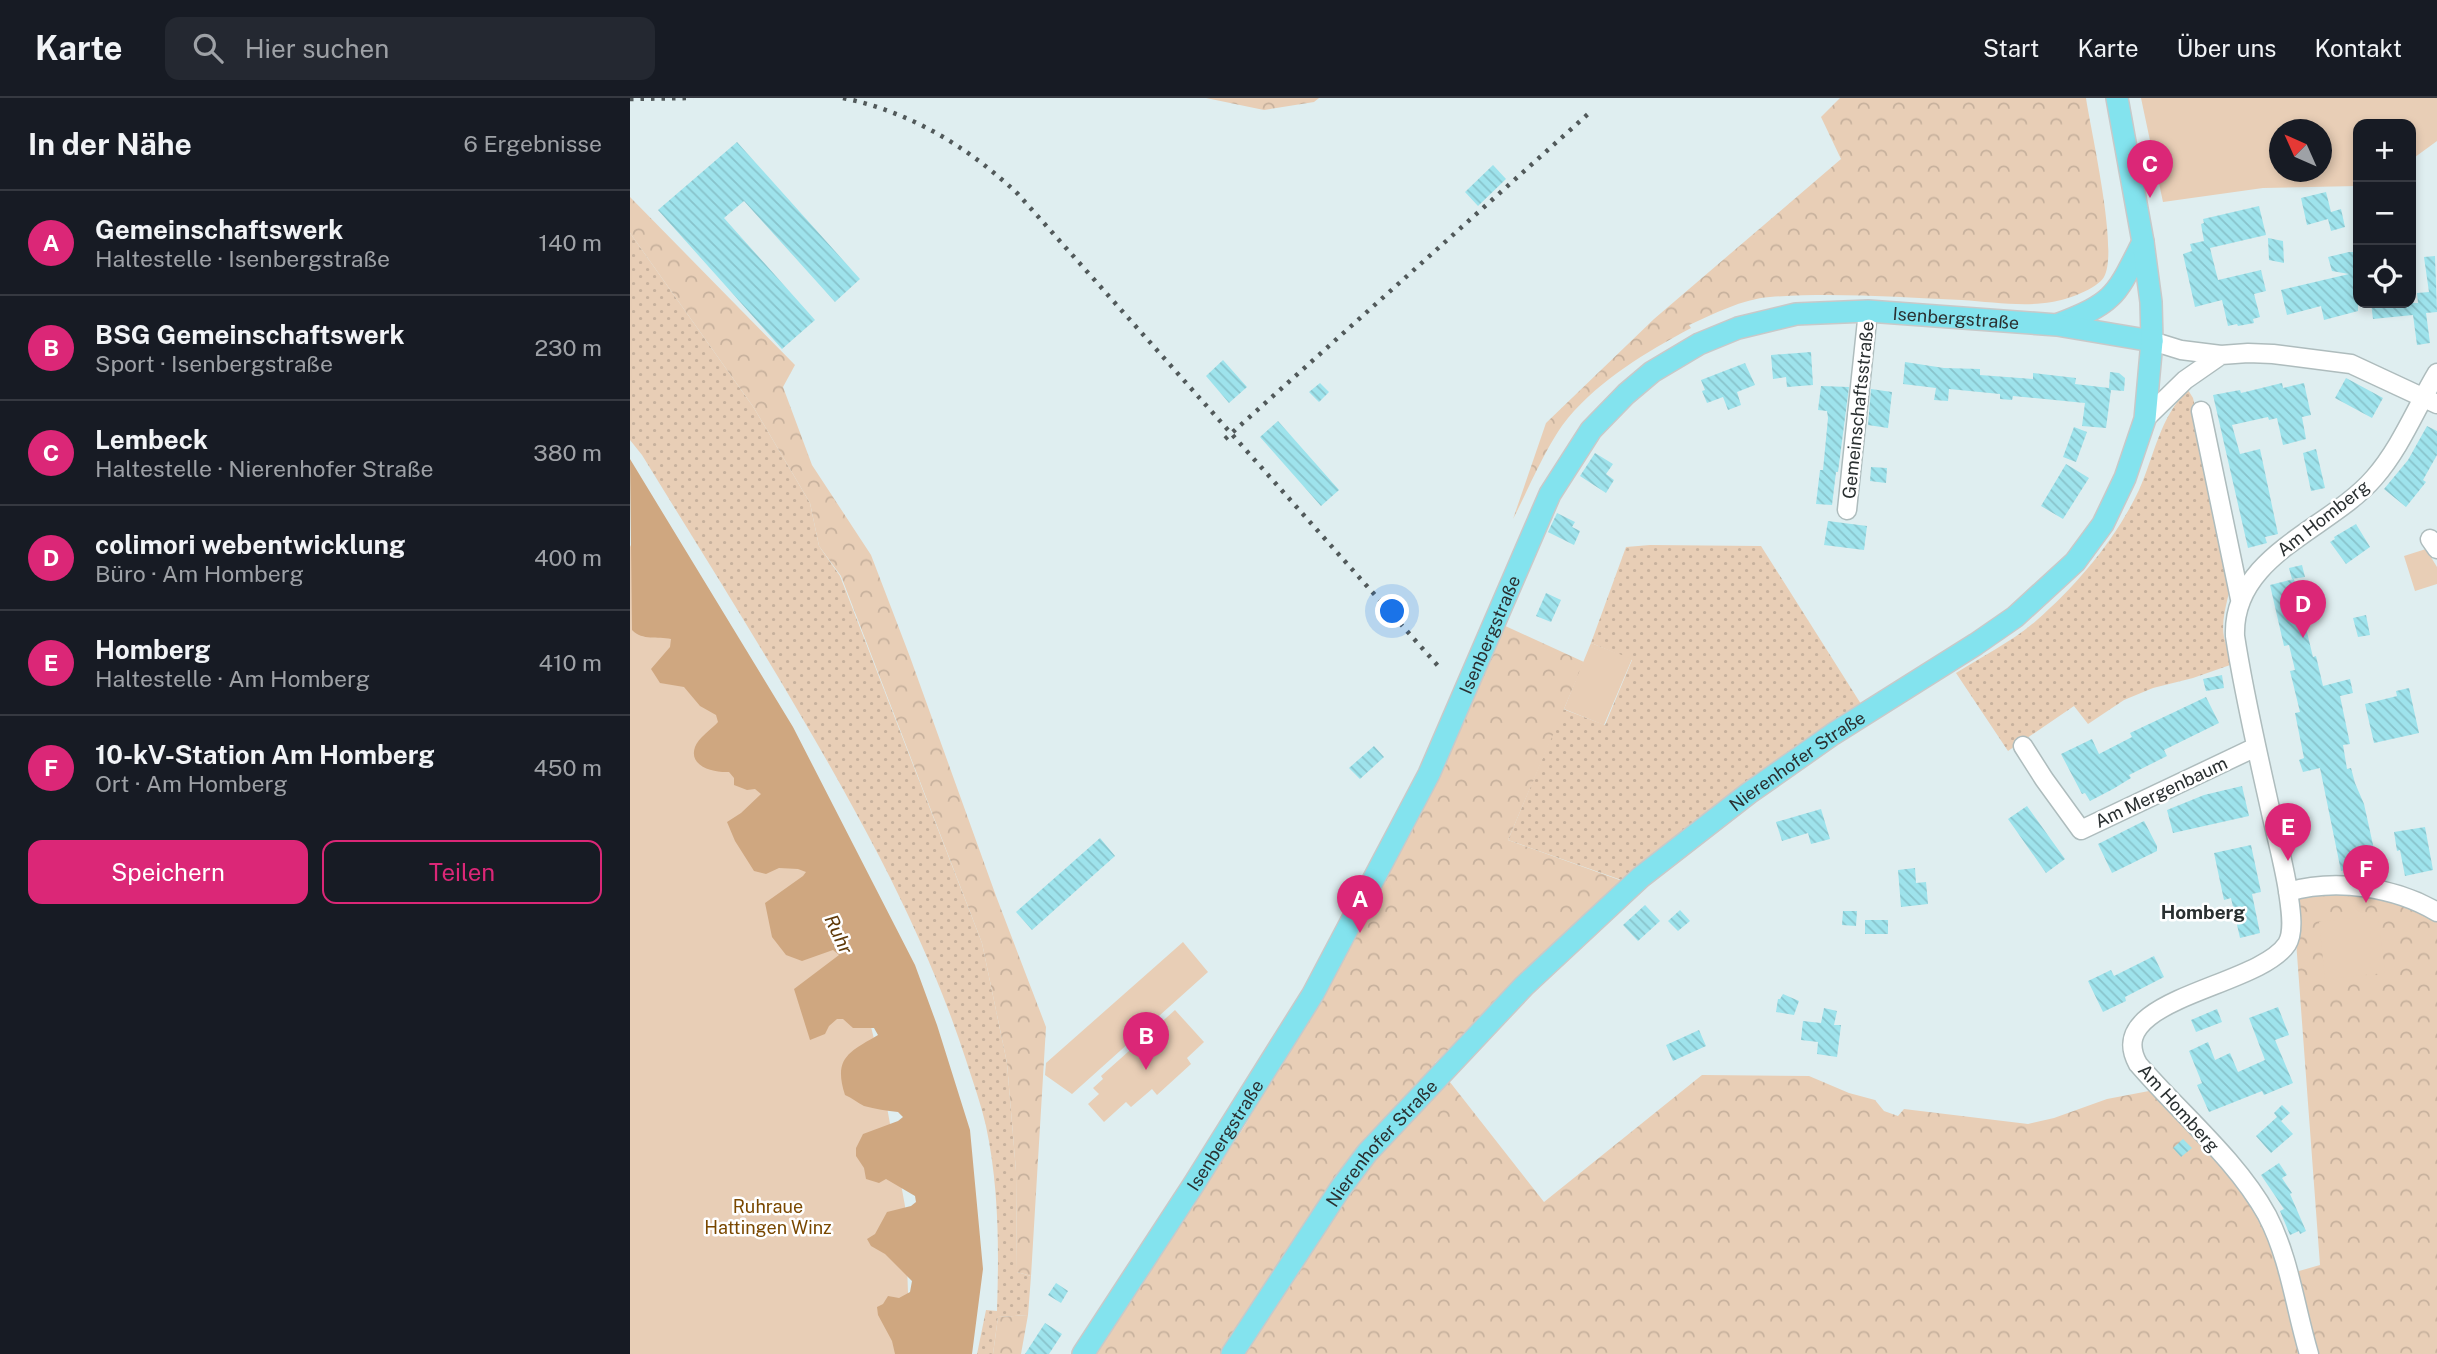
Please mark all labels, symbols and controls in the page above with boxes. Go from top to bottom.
search box [165,17,655,80]
text: Karte [35,29,123,67]
icon: search [189,29,227,67]
text: Hier suchen [245,33,389,64]
text: Start [1983,34,2039,62]
text: Karte [2077,34,2139,62]
text: Über uns [2177,34,2276,62]
text: Kontakt [2314,34,2402,62]
north arrow [2269,119,2332,182]
map controls [2353,119,2416,308]
button: + [2353,119,2416,182]
text: In der Nähe [28,126,192,162]
text: 6 Ergebnisse [464,130,602,157]
pin: C [2127,140,2173,198]
button: − [2353,182,2416,245]
text: Gemeinschaftswerk [95,214,343,245]
text: A [43,229,59,256]
text: 140 m [539,229,602,256]
text: Haltestelle · Isenbergstraße [95,245,390,272]
button: locate [2353,245,2416,308]
street label: Isenbergstraße [1892,302,2020,333]
text: BSG Gemeinschaftswerk [95,319,405,350]
street label: Gemeinschaftsstraße [1838,320,1878,500]
text: B [43,334,59,361]
text: 230 m [534,334,602,361]
text: Sport · Isenbergstraße [95,350,333,377]
text: Lembeck [95,424,208,455]
text: C [43,439,59,466]
text: 380 m [533,439,602,466]
text: Haltestelle · Nierenhofer Straße [95,455,434,482]
street label: Am Homberg [2273,476,2373,560]
text: colimori webentwicklung [95,529,405,560]
text: D [43,544,59,571]
text: 400 m [534,544,602,571]
text: Büro · Am Homberg [95,560,304,587]
street label: Isenbergstraße [1455,572,1524,697]
pin: D [2280,580,2326,638]
your location [1375,594,1409,628]
text: Homberg [95,634,211,665]
text: E [44,649,58,676]
text: 410 m [539,649,602,676]
text: Haltestelle · Am Homberg [95,665,370,692]
street label: Nierenhofer Straße [1725,706,1869,815]
text: 10-kV-Station Am Homberg [95,739,435,770]
street label: Am Mergenbaum [2091,752,2231,832]
text: F [44,754,58,781]
text: 450 m [533,754,602,781]
text: Ort · Am Homberg [95,770,288,797]
pin: E [2265,803,2311,861]
button: Speichern [28,840,308,904]
button: Teilen [322,840,602,904]
pin: F [2343,845,2389,903]
pin: A [1337,875,1383,933]
district label: Homberg [2161,901,2245,923]
water label: Ruhr [820,911,858,958]
pin: B [1123,1012,1169,1070]
street label: Am Homberg [2134,1060,2224,1156]
street label: Nierenhofer Straße [1321,1075,1441,1210]
street label: Isenbergstraße [1182,1076,1267,1194]
park label: Ruhraue Hattingen Winz [704,1196,832,1238]

